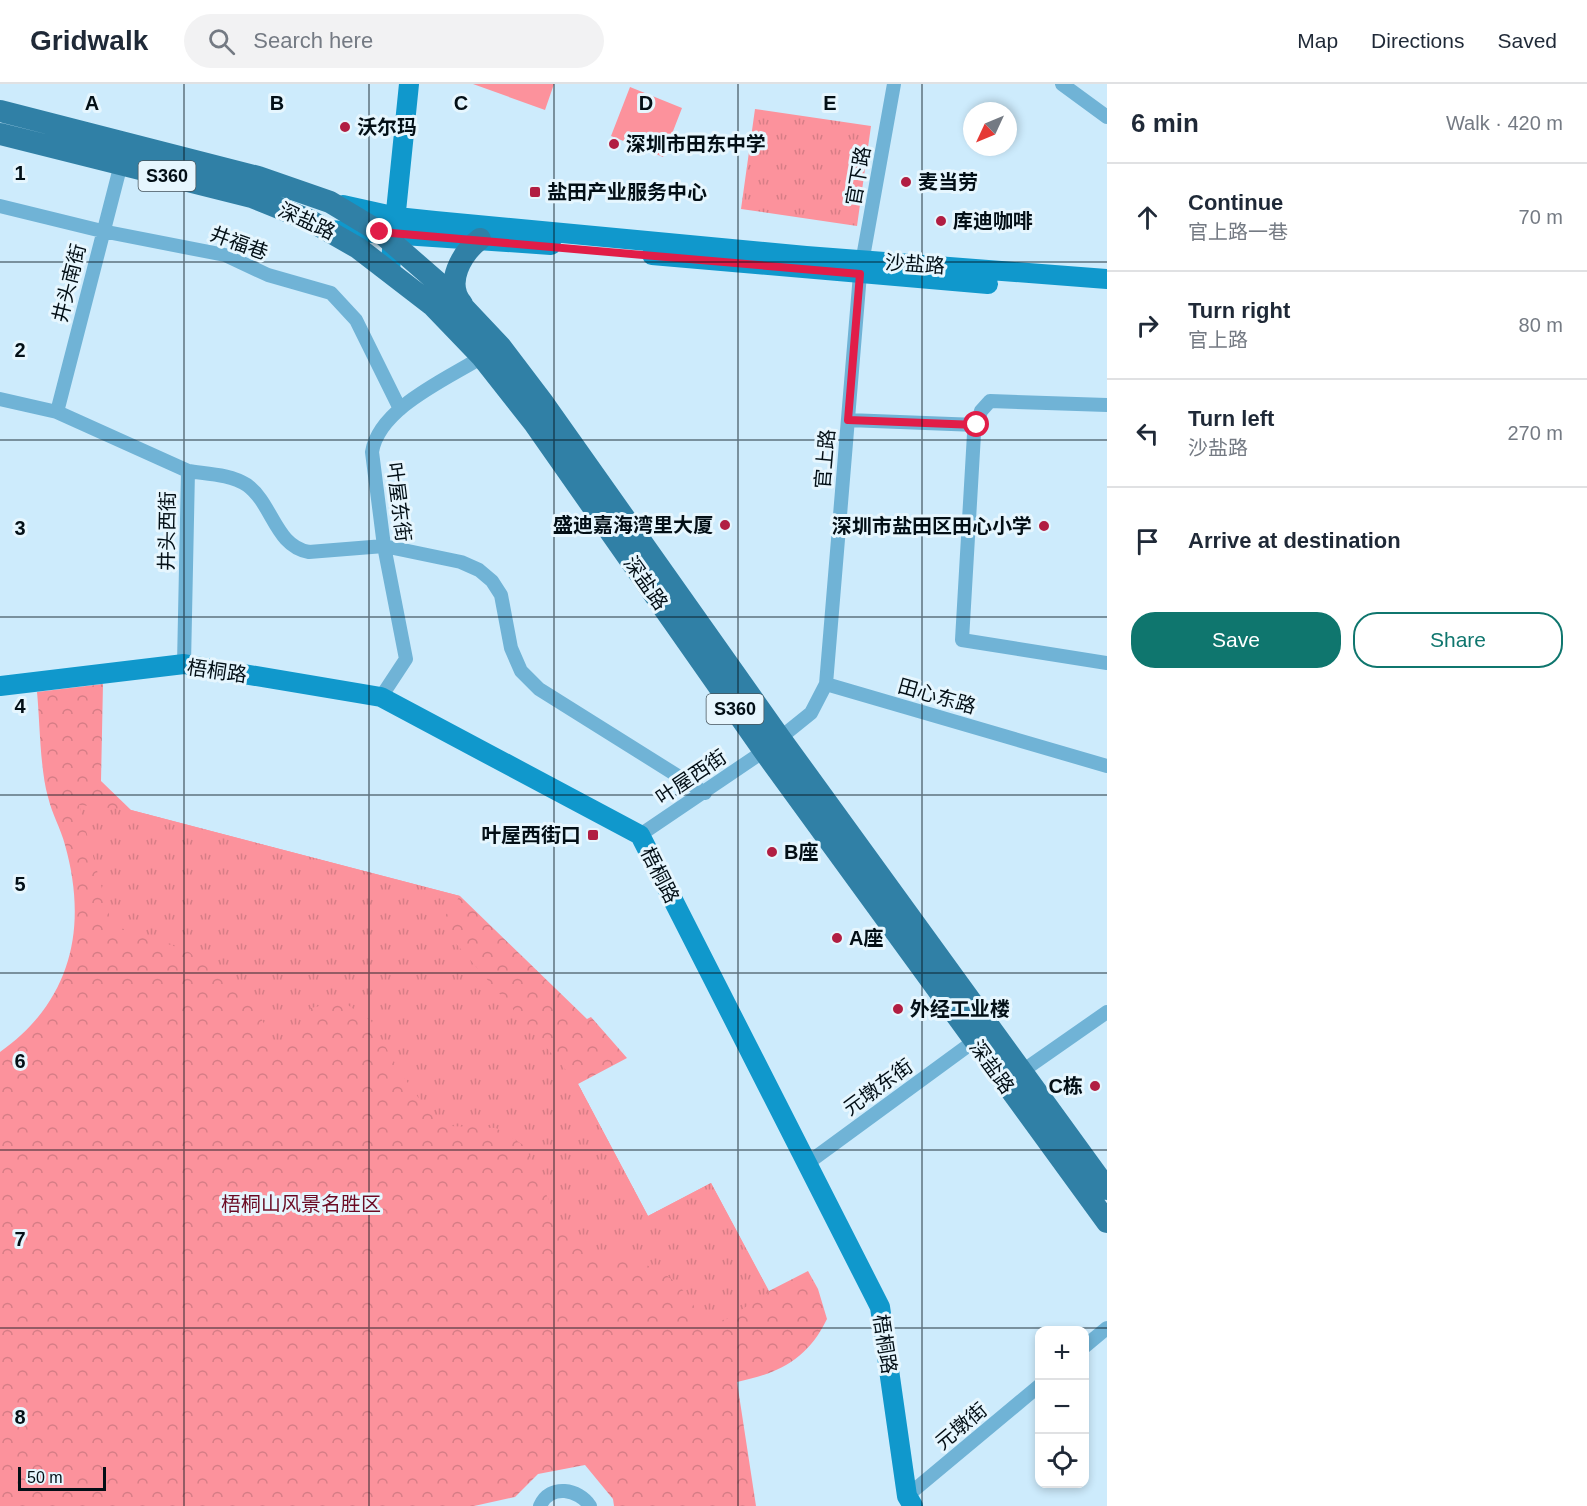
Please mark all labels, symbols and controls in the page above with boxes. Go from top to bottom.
search box [184,14,604,68]
text: Gridwalk [30,25,148,56]
icon: search [205,25,238,58]
text: Search here [253,28,373,53]
text: Map [1297,29,1338,52]
text: Directions [1371,29,1464,52]
text: Saved [1497,29,1557,52]
text: A [85,92,99,114]
text: B [270,92,284,114]
text: C [454,92,468,114]
text: D [639,92,653,114]
text: E [823,92,837,114]
north arrow [963,102,1017,156]
text: 6 min [1131,108,1199,138]
text: Walk · 420 m [1446,112,1563,134]
place label: 沃尔玛 [357,116,417,138]
marker: 沃尔玛 [338,120,352,134]
place label: 深圳市田东中学 [626,133,766,155]
marker: 深圳市田东中学 [607,137,621,151]
street label: 官下路 [842,145,874,207]
road number: S360 [138,161,195,191]
text: 1 [14,162,26,184]
place label: 麦当劳 [918,171,978,193]
marker: 麦当劳 [899,175,913,189]
place label: 盐田产业服务中心 [547,181,707,203]
marker: 盐田产业服务中心 [528,185,542,199]
text: Continue [1188,190,1283,215]
street label: 深盐路 [275,198,339,244]
icon: ahead [1131,201,1164,234]
text: 70 m [1519,206,1563,228]
place label: 库迪咖啡 [953,210,1033,232]
marker: 库迪咖啡 [934,214,948,228]
route end [366,218,392,244]
text: 官上路一巷 [1188,221,1288,243]
street label: 井福巷 [207,222,271,264]
street label: 井头南街 [49,242,89,324]
street label: 沙盐路 [884,251,946,277]
text: Turn right [1188,298,1290,323]
icon: right [1131,309,1164,342]
text: 80 m [1519,314,1563,336]
text: 官上路 [1188,329,1248,351]
text: 2 [14,339,26,361]
text: Turn left [1188,406,1274,431]
route start [963,411,989,437]
icon: left [1131,417,1164,450]
text: 270 m [1507,422,1563,444]
street label: 官上路 [811,428,839,490]
text: 沙盐路 [1188,437,1248,459]
street label: 叶屋东街 [383,461,415,543]
street label: 井头西街 [155,491,179,571]
place label: 盛迪嘉海湾里大厦 [553,514,713,536]
place label: 深圳市盐田区田心小学 [832,515,1032,537]
text: 3 [14,517,26,539]
marker: 盛迪嘉海湾里大厦 [718,518,732,532]
marker: 深圳市盐田区田心小学 [1037,519,1051,533]
icon: arrive [1131,525,1164,558]
text: Arrive at destination [1188,528,1401,553]
street label: 深盐路 [620,552,672,614]
button: Save [1131,612,1341,668]
button: Share [1353,612,1563,668]
street label: 梧桐路 [186,656,248,686]
street label: 田心东路 [896,674,978,718]
road number: S360 [706,694,764,724]
text: 4 [14,695,26,717]
street label: 叶屋西街 [652,746,730,808]
place label: 叶屋西街口 [481,824,581,846]
marker: 叶屋西街口 [586,828,600,842]
place label: B座 [784,841,818,863]
street label: 梧桐路 [637,843,683,907]
marker: B座 [765,845,779,859]
text: 5 [14,873,26,895]
place label: A座 [849,927,883,949]
marker: A座 [830,931,844,945]
place label: 外经工业楼 [910,998,1010,1020]
marker: 外经工业楼 [891,1002,905,1016]
street label: 深盐路 [965,1036,1019,1098]
text: 6 [14,1050,26,1072]
street label: 元墩东街 [839,1055,917,1119]
place label: C栋 [1049,1075,1083,1097]
marker: C栋 [1088,1079,1102,1093]
park label: 梧桐山风景名胜区 [221,1193,381,1215]
text: 7 [14,1228,26,1250]
street label: 梧桐路 [869,1313,901,1375]
map controls [1035,1326,1089,1488]
button: + [1035,1326,1089,1380]
button: − [1035,1380,1089,1434]
street label: 元墩街 [931,1398,991,1454]
text: 8 [14,1406,26,1428]
button: locate [1035,1434,1089,1488]
scale bar [18,1464,106,1492]
text: 50 m [27,1469,63,1486]

